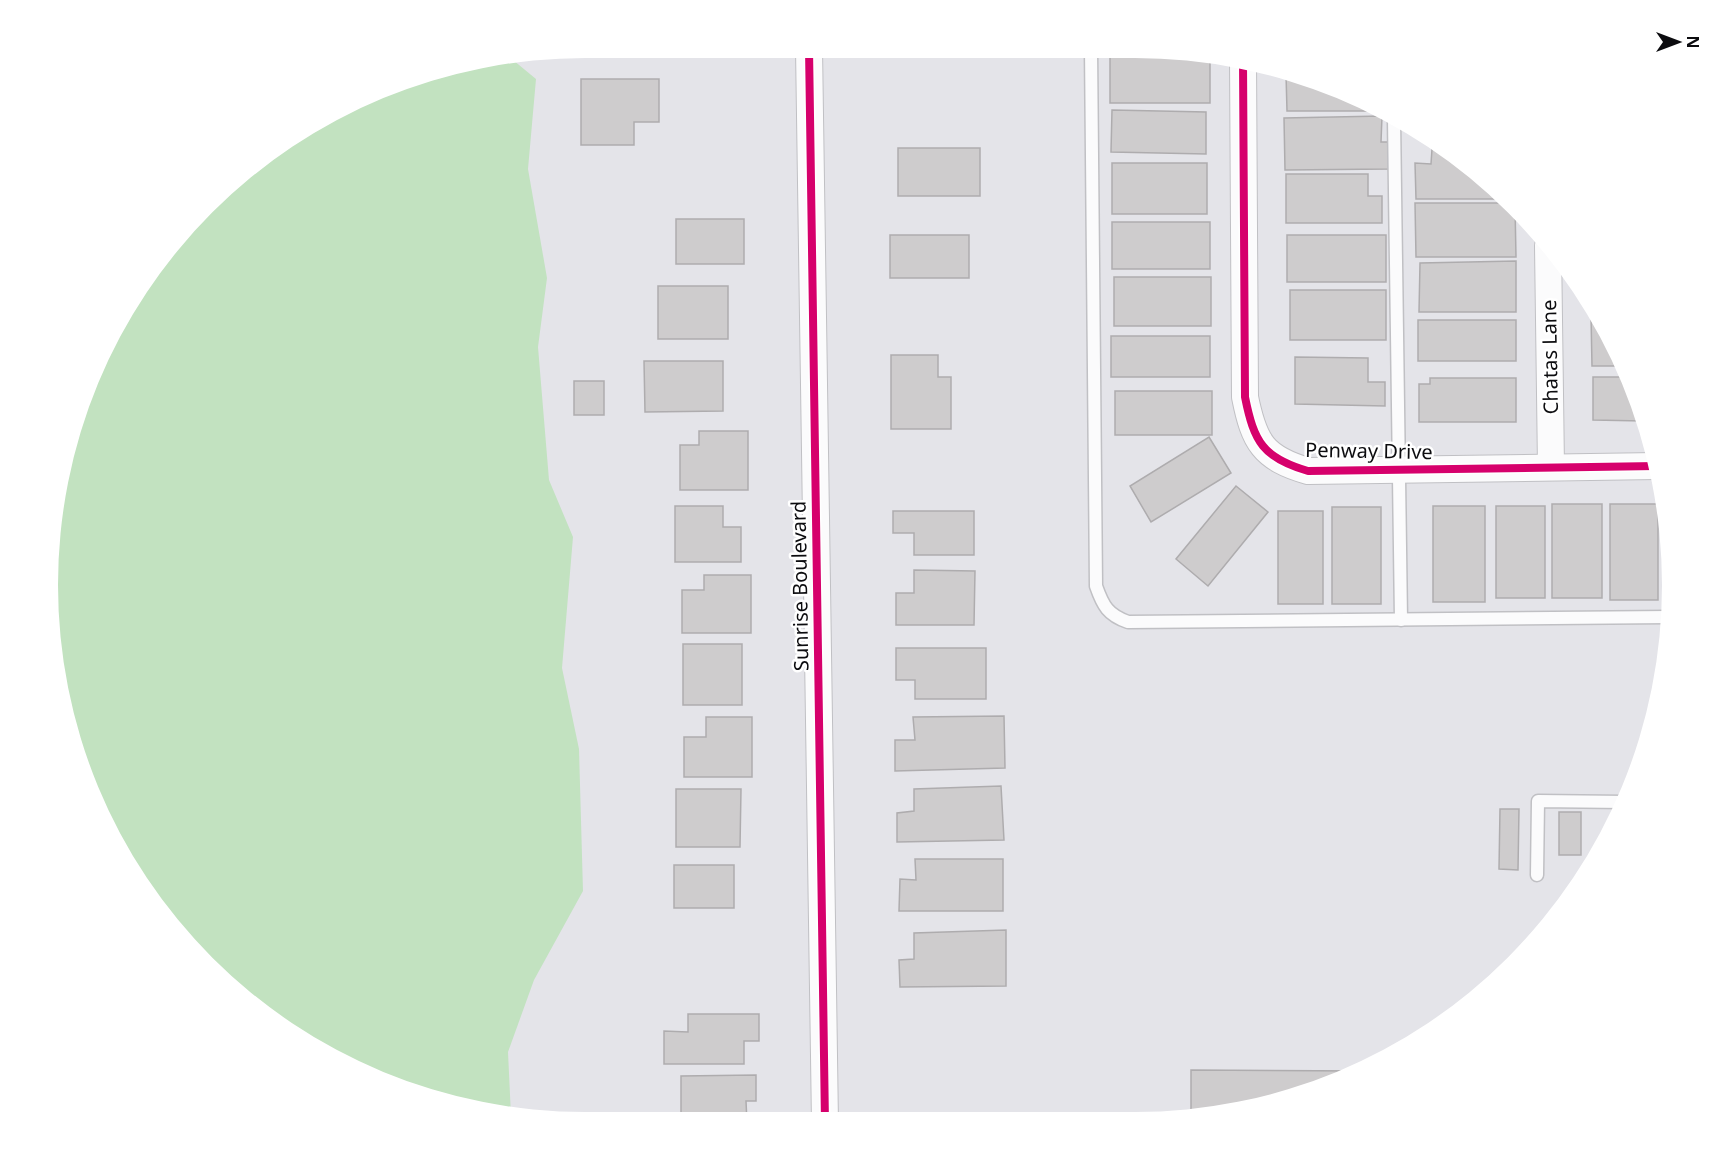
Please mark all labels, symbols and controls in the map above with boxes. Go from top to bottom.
north arrow [1648,12,1708,72]
text: N [1682,35,1704,49]
street label: Chatas Lane [1535,299,1564,415]
street label: Penway Drive [1305,436,1433,465]
street label: Sunrise Boulevard [785,501,814,671]

